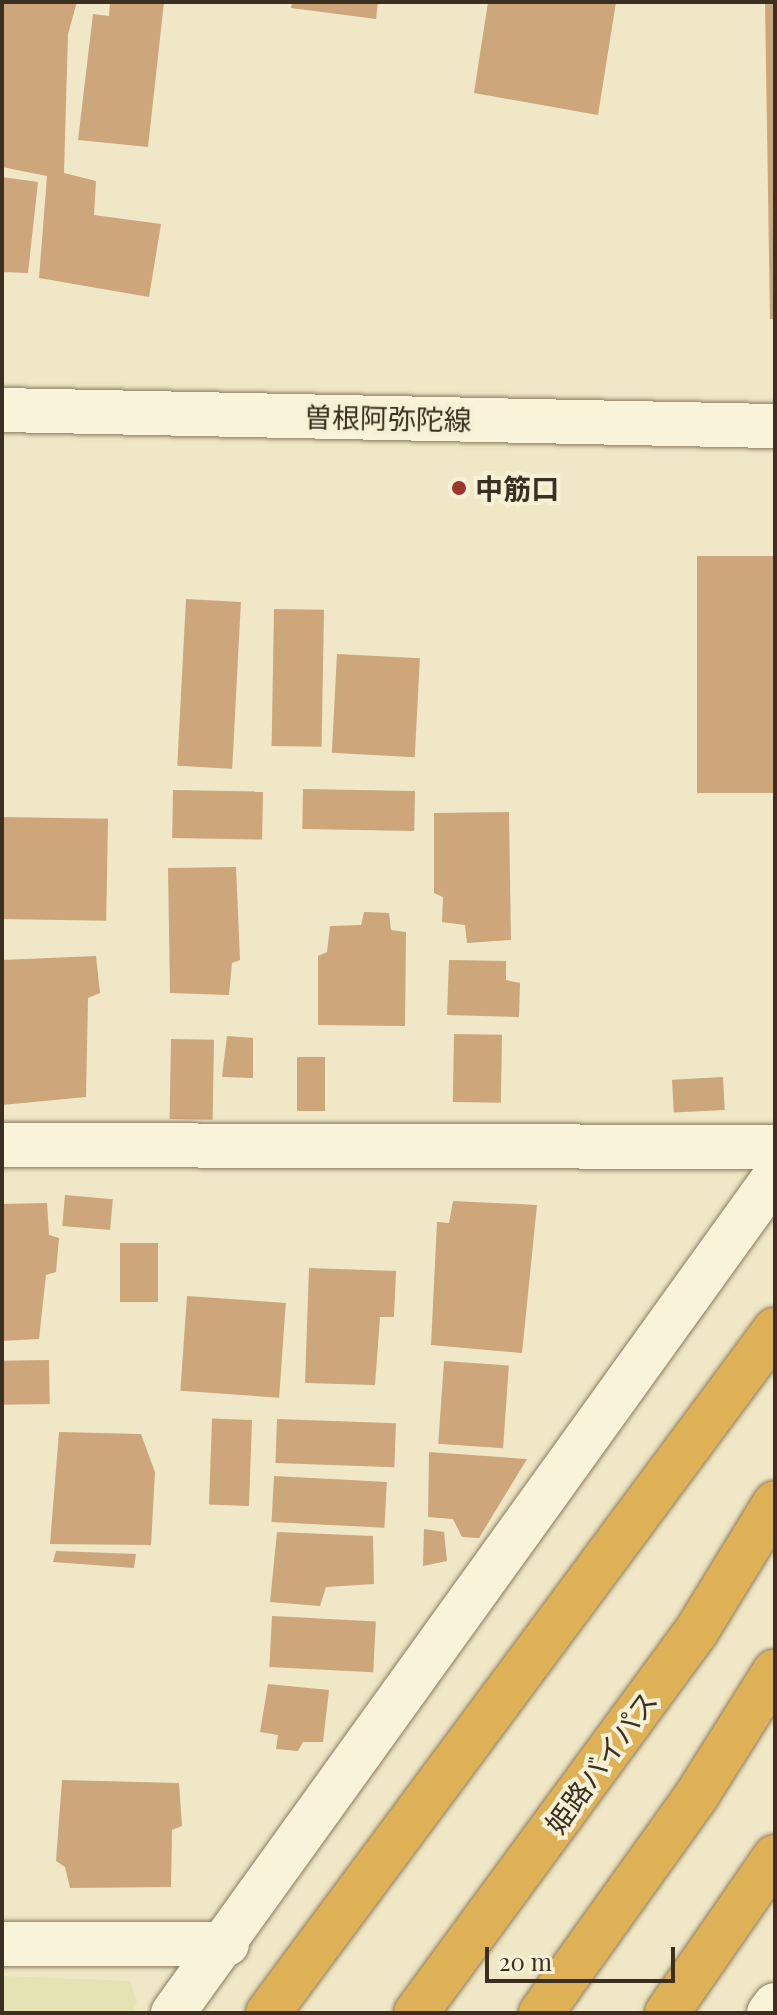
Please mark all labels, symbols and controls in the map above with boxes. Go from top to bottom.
street label: 曽根阿弥陀線 [304,400,472,436]
place label: 中筋口 [475,471,559,505]
marker: 中筋口 [450,479,468,497]
street label: 姫路バイパス [538,1684,664,1840]
scale bar [489,1931,679,1981]
text: 20 m [499,1945,552,1977]

